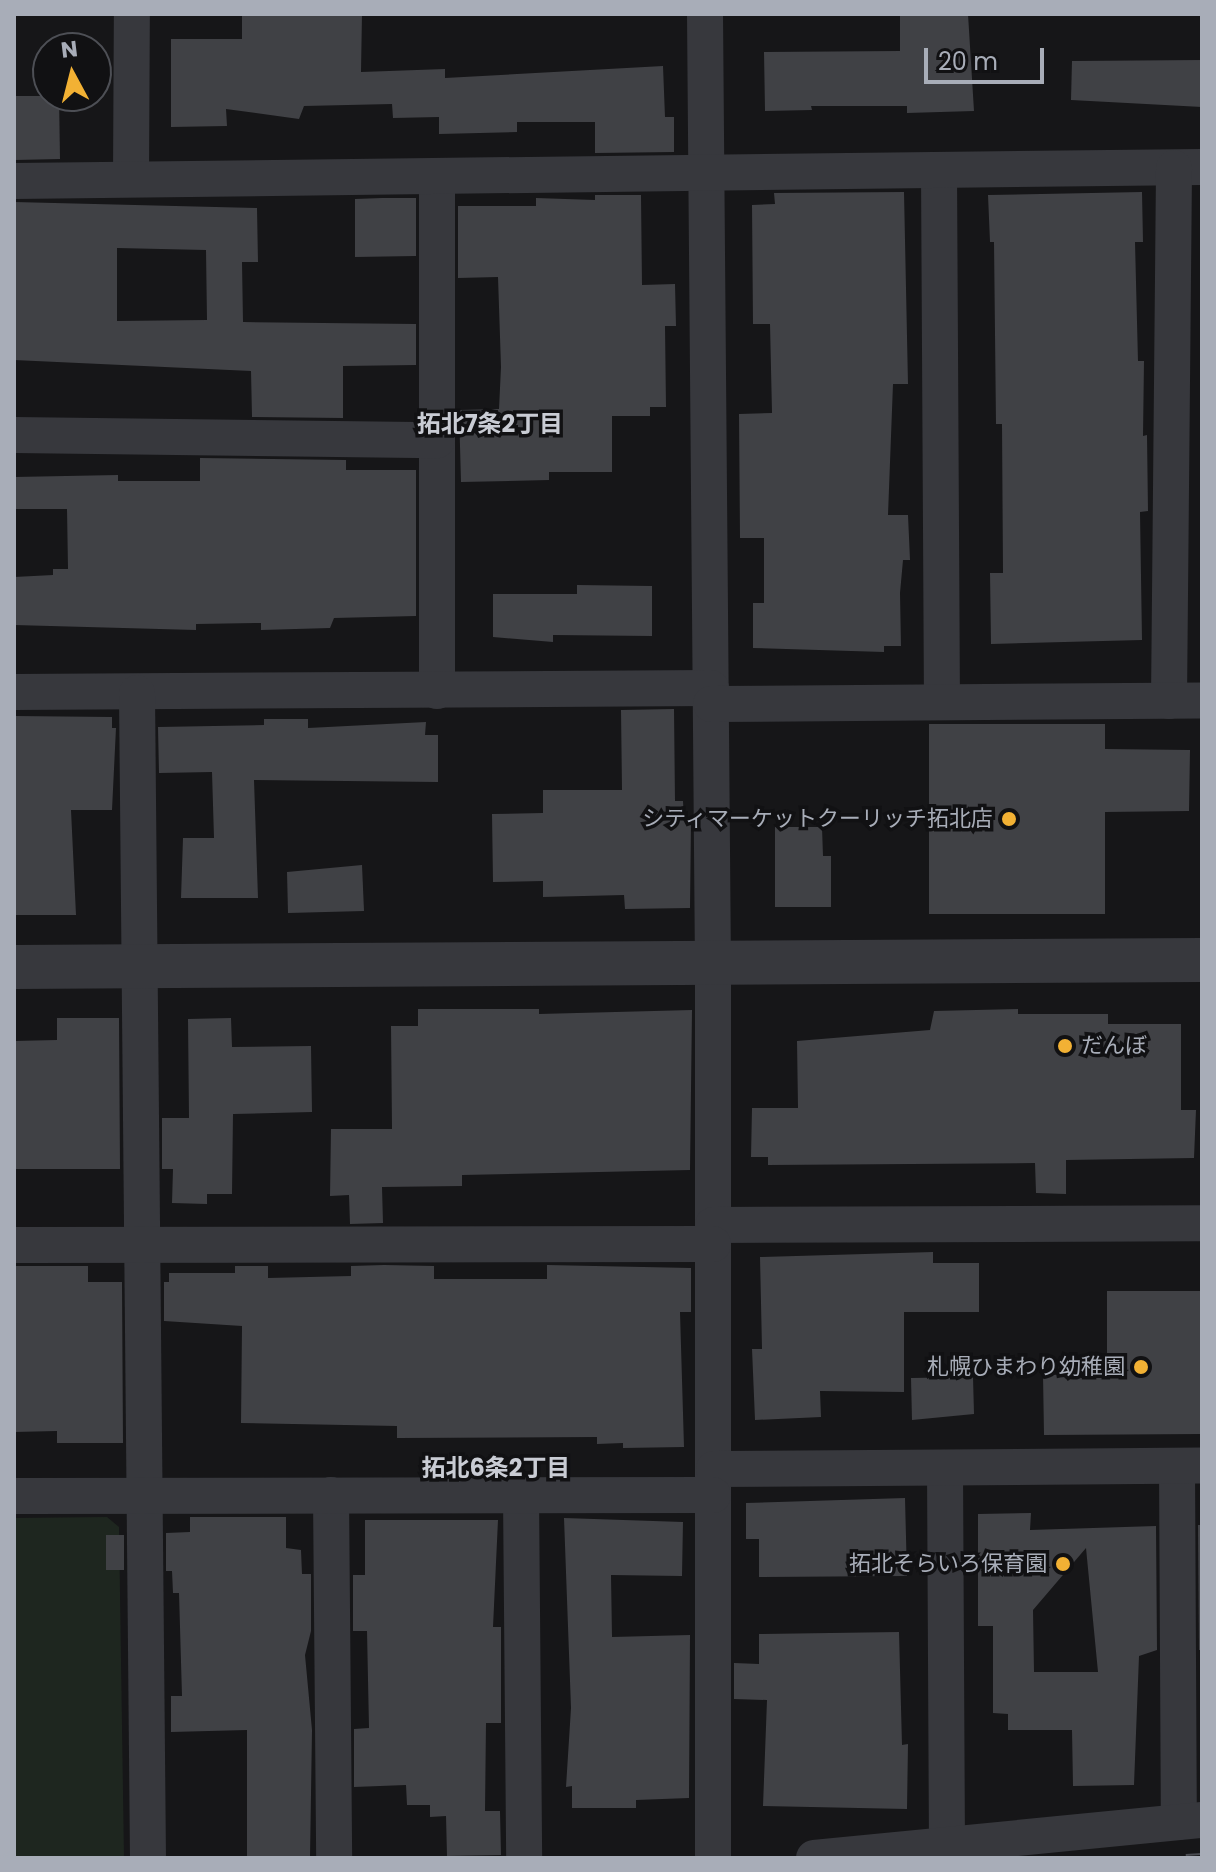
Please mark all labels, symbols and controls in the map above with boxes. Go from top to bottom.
north arrow [32,32,112,112]
scale bar [928,32,1048,82]
text: N [59,33,79,66]
text: 20 m [938,45,998,78]
district label: 拓北7条2丁目 [417,410,563,438]
place label: シティマーケットクーリッチ拓北店 [641,806,993,832]
marker: シティマーケットクーリッチ拓北店 [1000,810,1018,828]
place label: だんぼ [1081,1033,1147,1059]
marker: だんぼ [1056,1037,1074,1055]
place label: 札幌ひまわり幼稚園 [927,1354,1125,1380]
marker: 札幌ひまわり幼稚園 [1132,1358,1150,1376]
district label: 拓北6条2丁目 [422,1454,570,1482]
place label: 拓北そらいろ保育園 [849,1551,1047,1577]
marker: 拓北そらいろ保育園 [1054,1555,1072,1573]

